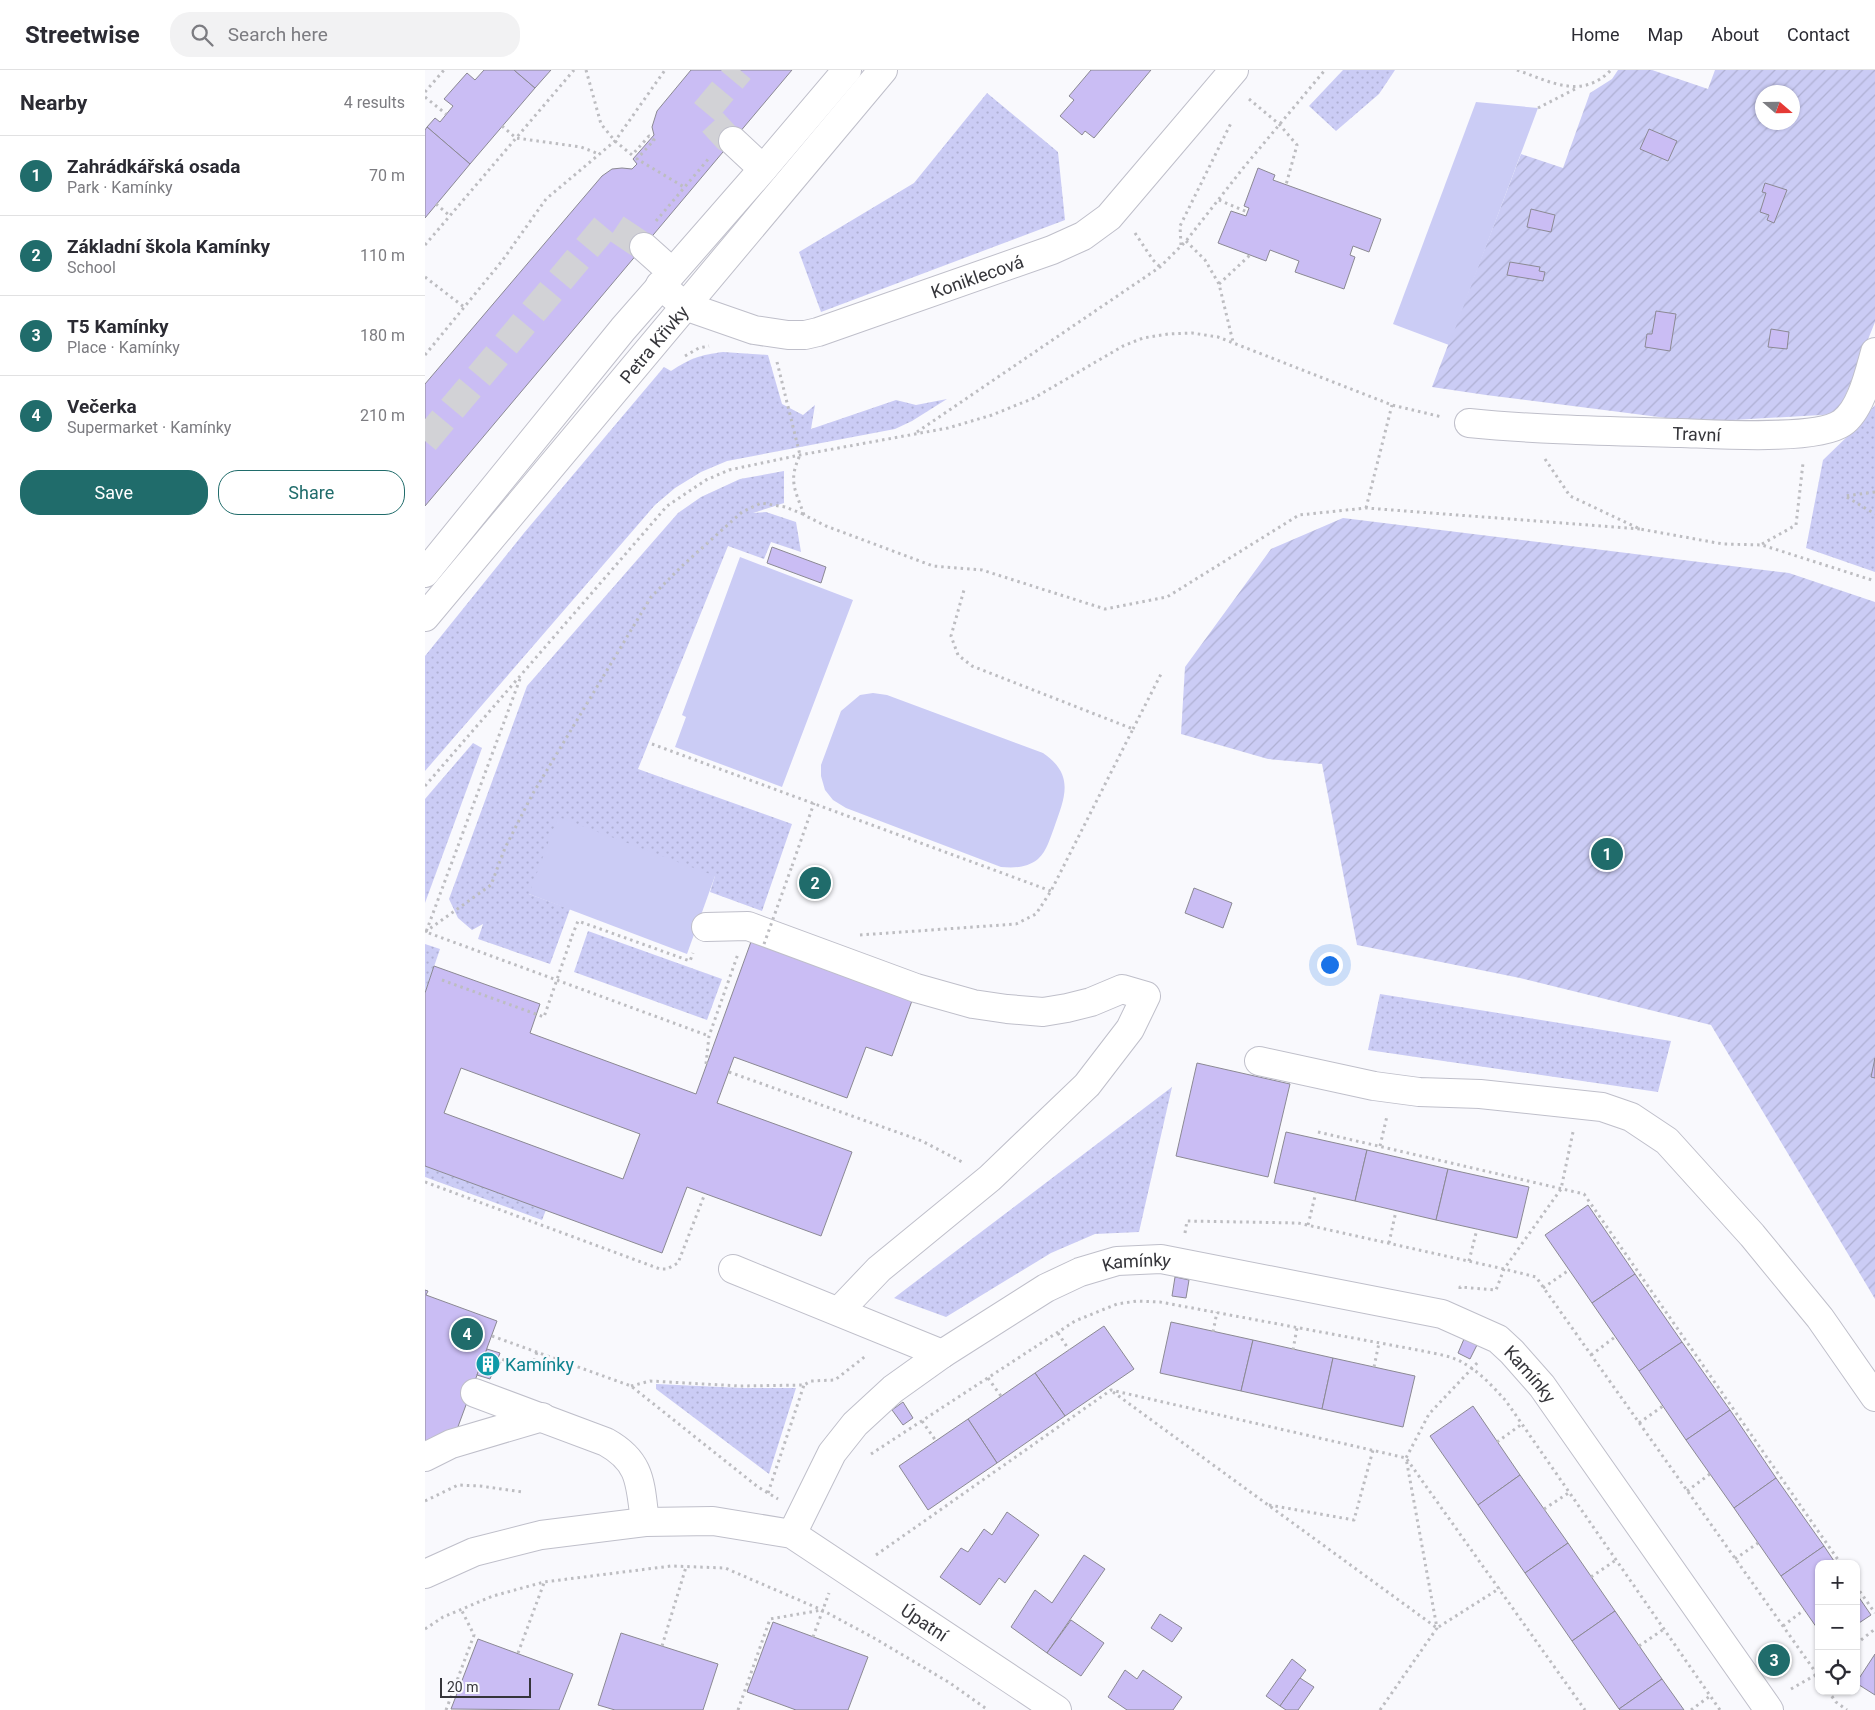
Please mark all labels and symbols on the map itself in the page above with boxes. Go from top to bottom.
north arrow [1755,85,1800,130]
street label: Koniklecová [928,250,1026,302]
street label: Petra Křivky [615,301,692,387]
street label: Travní [1672,422,1722,445]
pin: 1 [1591,835,1623,873]
pin: 2 [799,864,831,902]
your location [1317,952,1343,978]
street label: Kamínky [1100,1248,1173,1275]
pin: 4 [451,1315,483,1353]
street label: Kamínky [1501,1340,1561,1407]
building icon: Kamínky [475,1351,501,1377]
place label: Kamínky [505,1354,574,1375]
street label: Úpatní [897,1599,953,1646]
pin: 3 [1758,1641,1790,1679]
scale bar [440,1675,531,1698]

